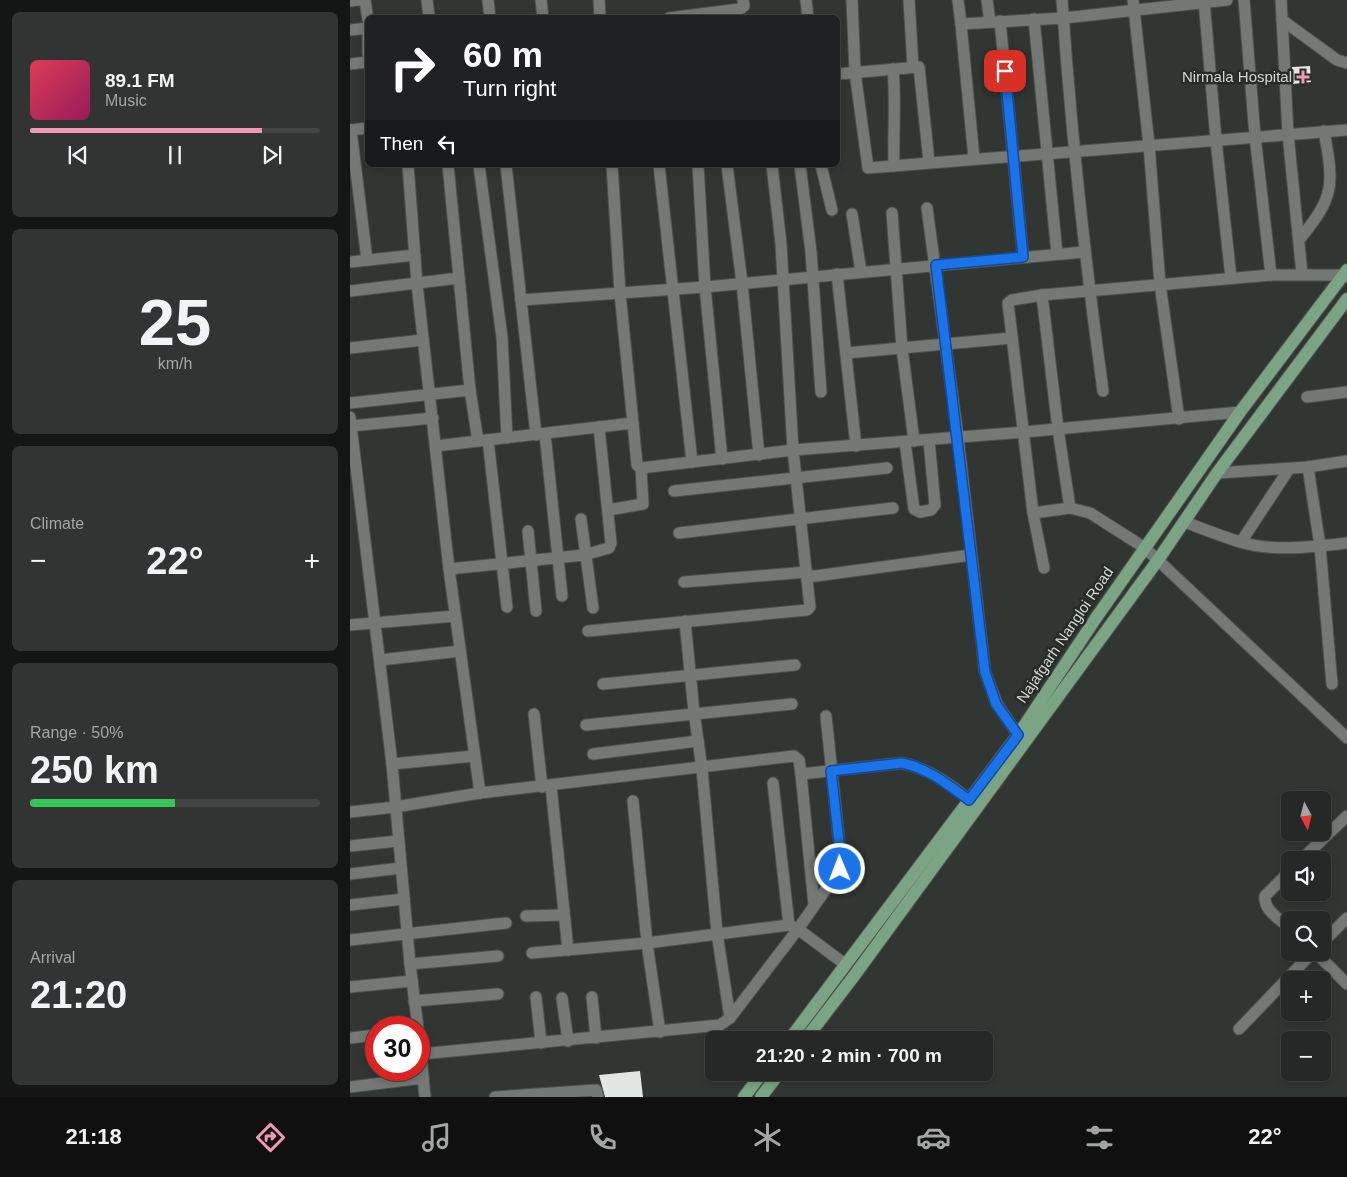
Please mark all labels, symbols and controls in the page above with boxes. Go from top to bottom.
icon: right [380,35,445,100]
text: 60 m [463,35,543,74]
pin [984,50,1026,92]
icon: arrive [991,57,1019,85]
place label: Nirmala Hospital [1182,68,1292,85]
text: 89.1 FM [105,70,175,91]
marker: Nirmala Hospital [1296,70,1310,84]
text: Turn right [463,76,556,101]
text: Music [105,92,147,109]
icon: left [433,130,461,158]
text: Then [380,133,423,154]
icon: previous [64,141,92,169]
icon: pause [161,141,189,169]
icon: next [258,141,286,169]
text: 25 [139,286,211,359]
text: km/h [158,355,192,372]
text: Climate [30,515,84,532]
text: 22° [146,540,204,582]
text: − [30,545,46,576]
text: + [304,545,320,576]
street label: Najafgarh Nangloi Road [1013,564,1116,706]
text: Range · 50% [30,724,123,741]
text: 250 km [30,749,159,791]
north arrow [1281,791,1331,841]
map controls [1281,791,1331,1081]
position arrow [813,842,865,894]
button: sound [1281,851,1331,901]
button: search [1281,911,1331,961]
text: Arrival [30,949,75,966]
button: + [1281,971,1331,1021]
text: 21:20 [30,974,127,1016]
speed limit sign: 30 [365,1016,430,1081]
button: − [1281,1031,1331,1081]
text: 21:20 · 2 min · 700 m [756,1045,942,1066]
icon: directions [253,1120,288,1155]
icon: music [419,1120,454,1155]
icon: phone [585,1120,620,1155]
icon: climate [750,1120,785,1155]
icon: car [916,1120,951,1155]
icon: filters [1082,1120,1117,1155]
text: 21:18 [65,1124,122,1149]
text: 22° [1248,1124,1281,1149]

